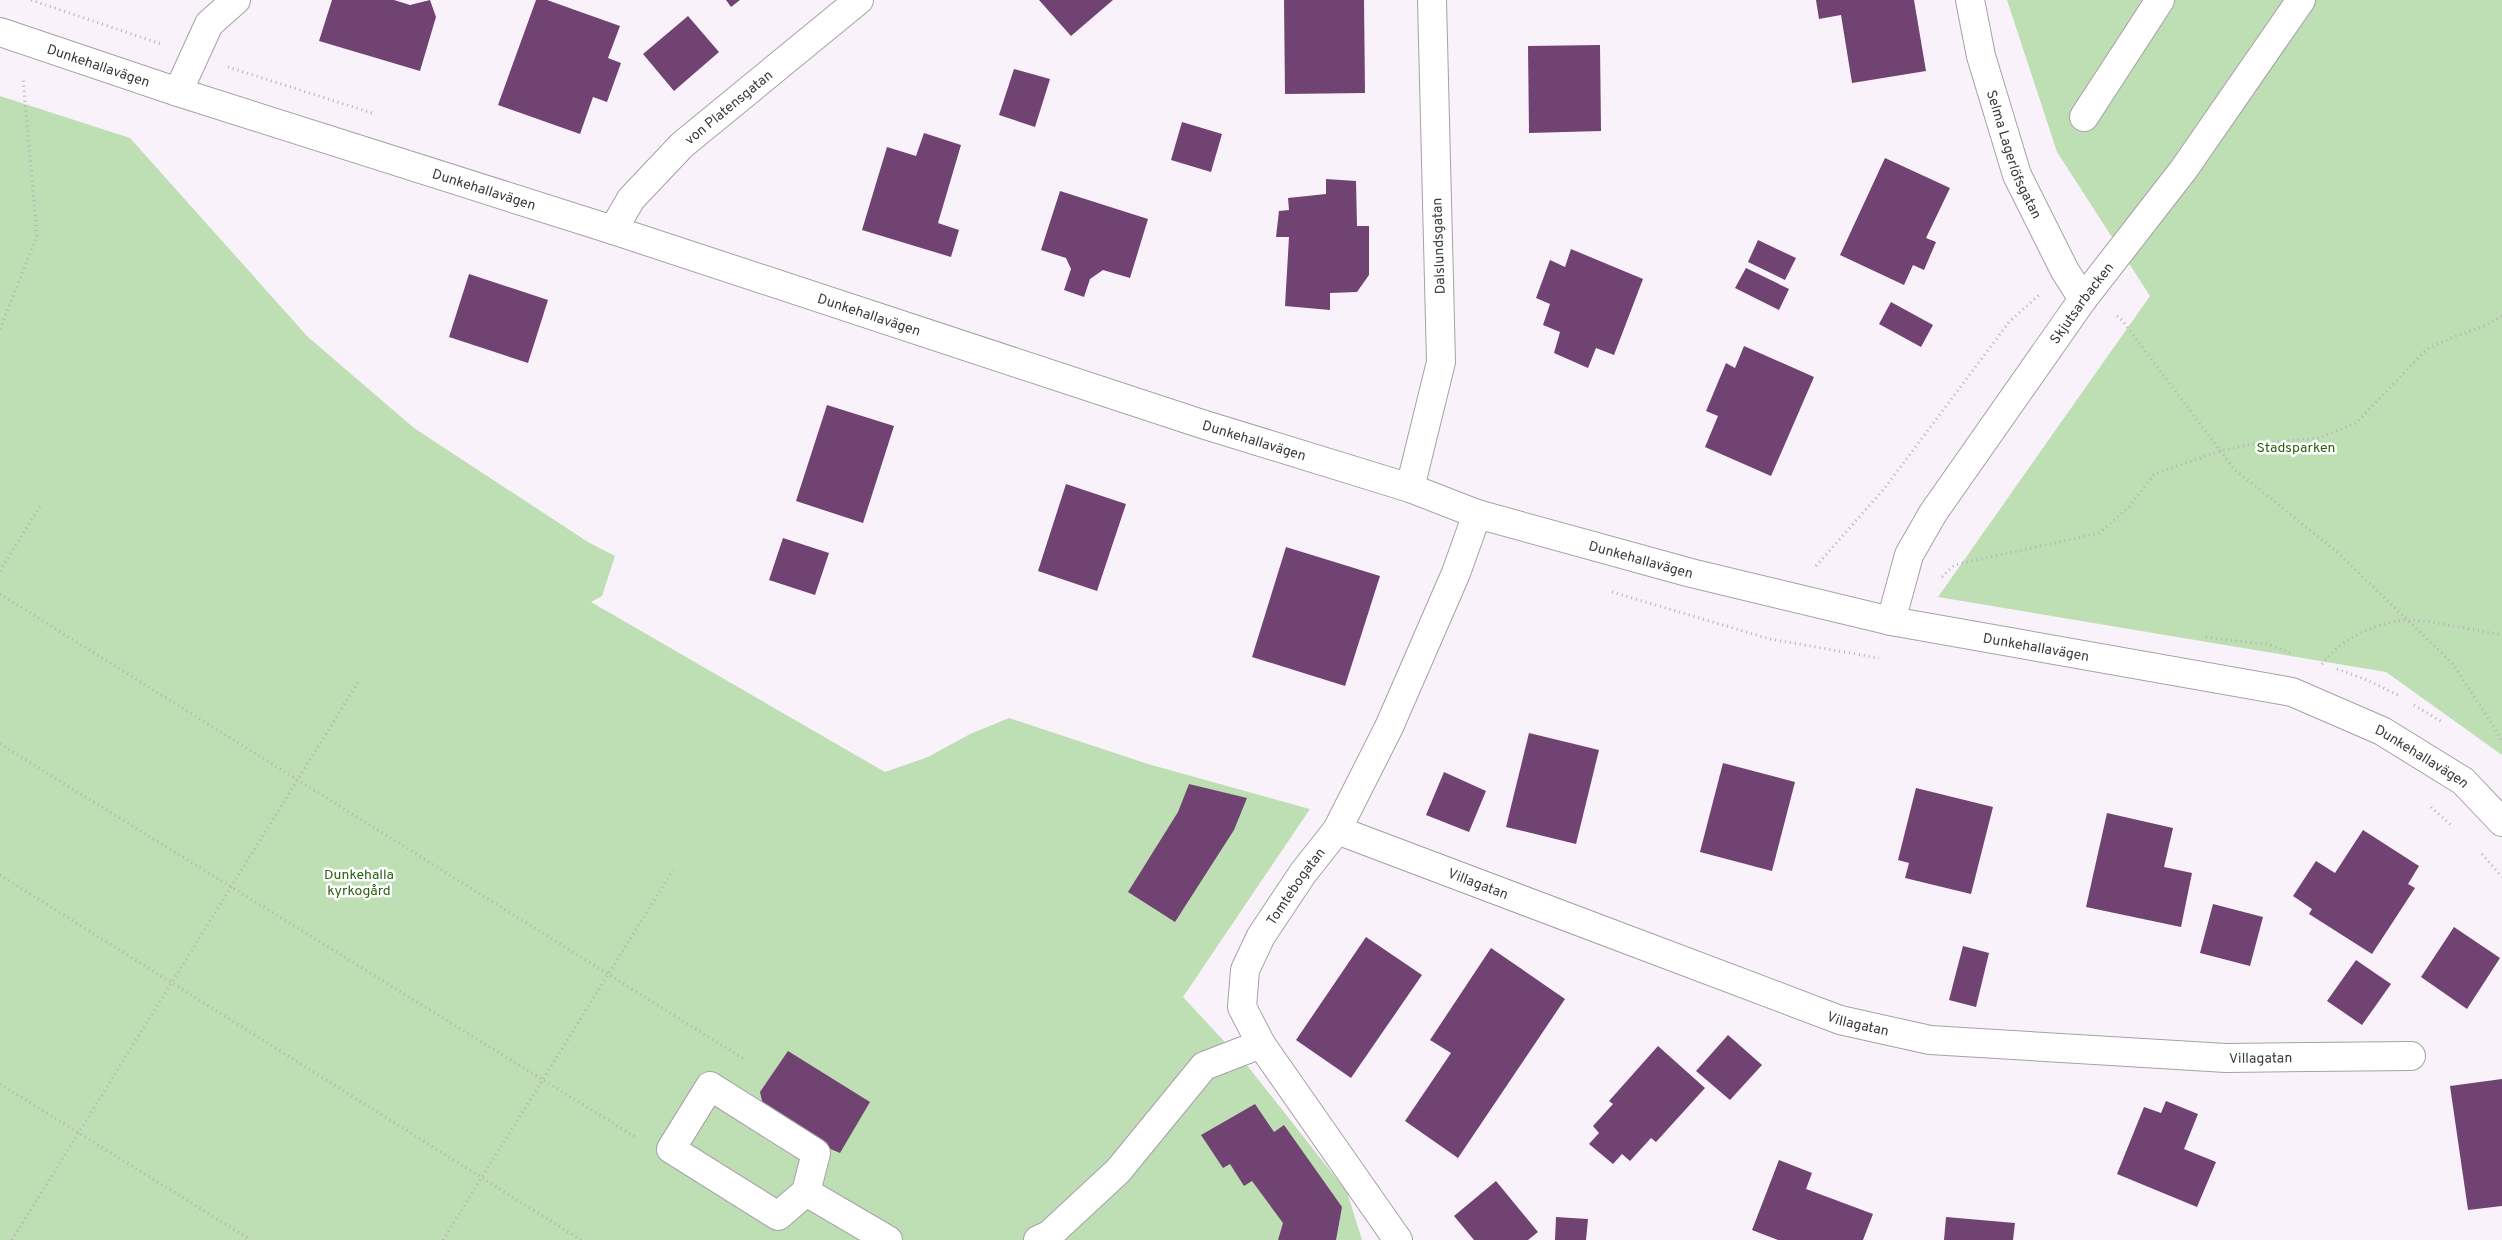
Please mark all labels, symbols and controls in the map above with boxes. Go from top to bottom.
street label: Dunkehallavägen [44,41,152,92]
street label: von Platensgatan [682,67,777,149]
street label: Selma Lagerlöfsgatan [1982,88,2045,222]
street label: Dunkehallavägen [430,166,538,215]
street label: Dalslundsgatan [1429,197,1450,295]
street label: Skjutsarbacken [2047,260,2118,348]
street label: Dunkehallavägen [815,291,923,341]
street label: Dunkehallavägen [1200,418,1308,465]
park label: Stadsparken [2256,440,2336,457]
street label: Dunkehallavägen [1586,538,1695,583]
street label: Dunkehallavägen [1981,630,2090,666]
street label: Dunkehallavägen [2372,722,2472,792]
street label: Tomtebogatan [1264,845,1330,929]
street label: Villagatan [1445,866,1510,904]
park label: Dunkehalla kyrkogård [324,867,394,900]
street label: Villagatan [1824,1009,1890,1041]
street label: Villagatan [2229,1050,2292,1068]

